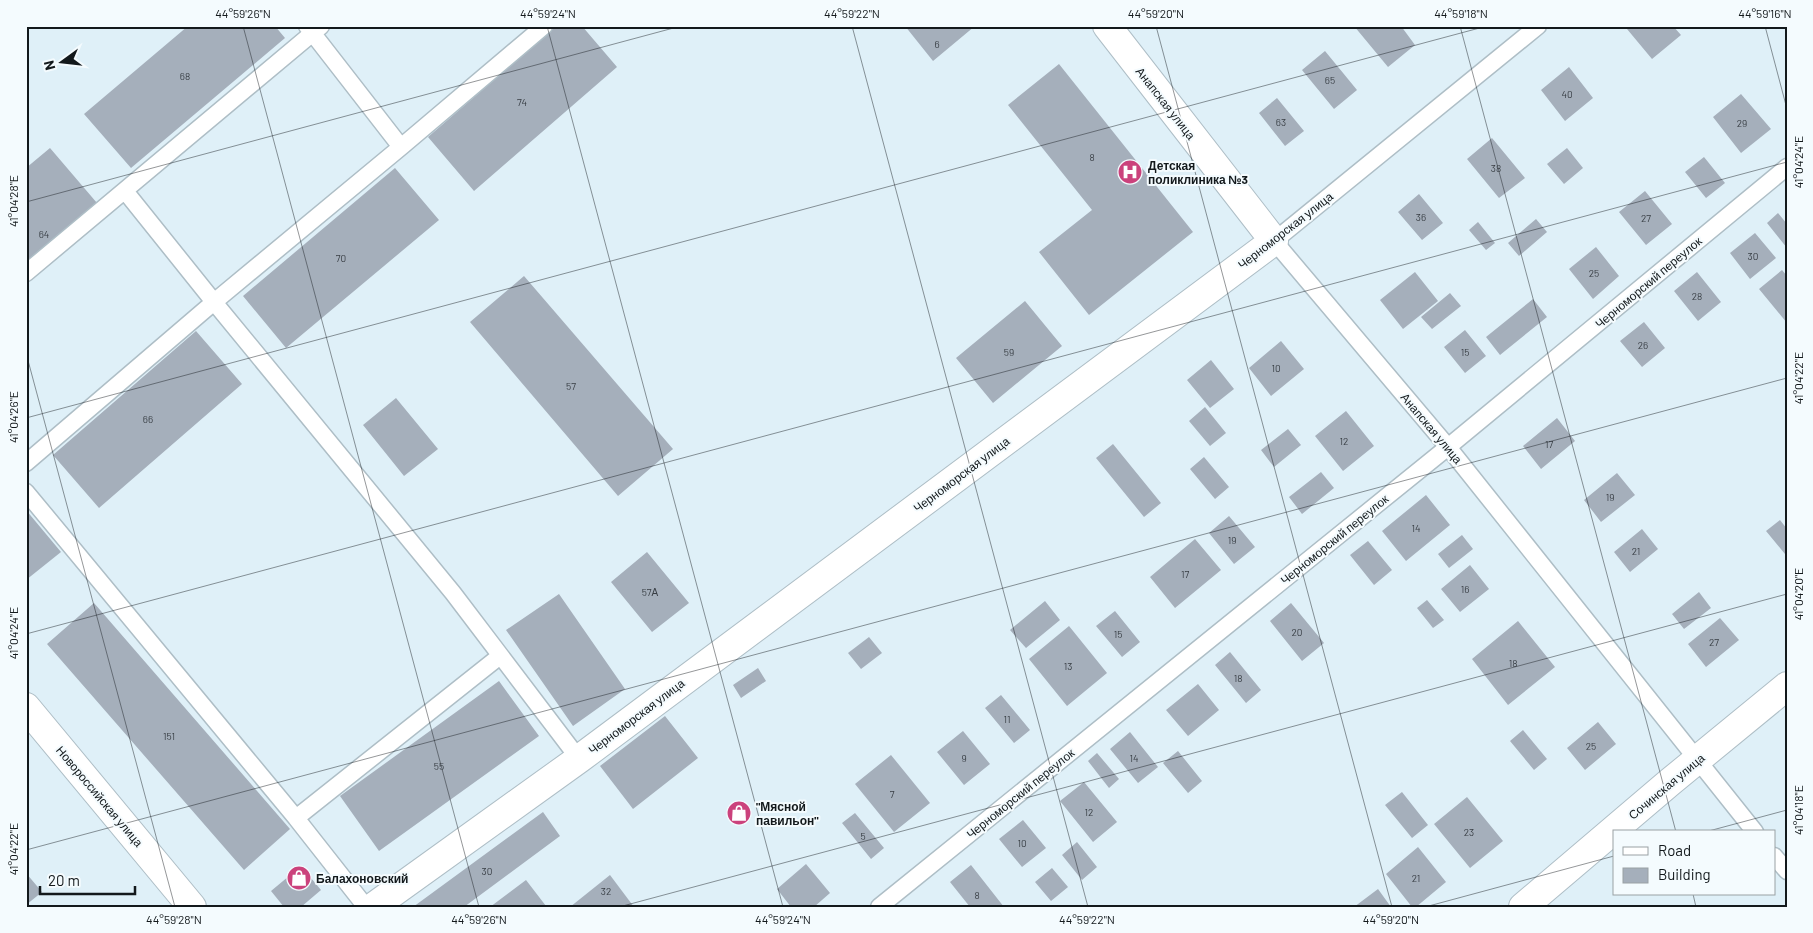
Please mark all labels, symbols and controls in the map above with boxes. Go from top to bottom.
text: 44°59'26"N [215,6,271,20]
text: 44°59'24"N [520,6,576,20]
text: 44°59'22"N [824,6,880,20]
text: 44°59'20"N [1128,6,1184,20]
text: 44°59'18"N [1434,6,1488,20]
text: 44°59'16"N [1738,6,1792,20]
north arrow [38,38,88,88]
house number: 6 [934,38,940,50]
text: N [40,59,58,72]
street label: Анапская улица [1133,64,1199,143]
house number: 68 [180,70,190,82]
house number: 65 [1325,74,1335,86]
house number: 40 [1561,88,1573,100]
house number: 74 [517,96,527,108]
house number: 63 [1276,116,1286,128]
house number: 29 [1737,117,1747,129]
text: 41°04'24"E [1791,136,1805,188]
house number: 8 [1089,151,1095,163]
place label: Детская поликлиника №3 [1148,158,1248,186]
hospital icon: Детская поликлиника №3 [1117,159,1143,185]
house number: 38 [1491,162,1501,174]
text: 41°04'28"E [6,175,20,227]
street label: Черноморская улица [1235,188,1336,272]
house number: 36 [1416,211,1426,223]
house number: 27 [1641,212,1651,224]
house number: 64 [39,228,49,240]
street label: Черноморский переулок [1592,233,1705,331]
house number: 30 [1748,250,1758,262]
house number: 70 [336,252,346,264]
house number: 25 [1589,267,1599,279]
house number: 28 [1692,290,1702,302]
house number: 26 [1638,339,1648,351]
house number: 59 [1004,346,1014,358]
house number: 15 [1461,346,1469,358]
text: 41°04'22"E [1791,352,1805,404]
house number: 10 [1271,362,1281,374]
house number: 57 [566,380,576,392]
street label: Анапская улица [1398,390,1466,467]
text: 41°04'26"E [6,391,20,443]
house number: 66 [143,413,153,425]
street label: Черноморская улица [910,433,1013,515]
house number: 12 [1340,435,1348,447]
house number: 17 [1545,438,1553,450]
street label: Черноморский переулок [1277,491,1392,588]
house number: 19 [1606,491,1614,503]
house number: 14 [1411,522,1421,534]
house number: 19 [1228,534,1236,546]
house number: 21 [1632,545,1640,557]
house number: 17 [1181,568,1189,580]
text: 41°04'20"E [1791,568,1805,620]
house number: 16 [1461,583,1469,595]
house number: 57А [642,586,659,598]
text: 41°04'24"E [6,607,20,659]
house number: 20 [1291,626,1303,638]
house number: 15 [1114,628,1122,640]
house number: 27 [1709,636,1719,648]
house number: 18 [1509,657,1517,669]
house number: 13 [1064,660,1072,672]
house number: 18 [1234,672,1242,684]
street label: Черноморская улица [585,675,688,757]
house number: 11 [1003,713,1011,725]
house number: 151 [163,730,175,742]
house number: 25 [1586,740,1596,752]
street label: Новороссийская улица [53,743,146,850]
street label: Черноморский переулок [963,745,1078,842]
street label: Сочинская улица [1625,750,1708,823]
house number: 9 [961,752,967,764]
house number: 14 [1129,752,1139,764]
house number: 55 [434,760,444,772]
text: 41°04'18"E [1791,785,1805,835]
house number: 7 [890,788,895,800]
place label: "Мясной павильон" [756,799,819,827]
shop icon: "Мясной павильон" [726,800,752,826]
house number: 12 [1085,806,1093,818]
text: 41°04'22"E [6,823,20,875]
house number: 23 [1464,826,1474,838]
house number: 5 [860,830,866,842]
legend [1613,830,1776,896]
house number: 10 [1017,837,1027,849]
text: Road [1658,841,1691,859]
scale bar [40,863,135,895]
shop icon: Балахоновский [286,865,312,891]
house number: 30 [482,865,492,877]
text: Building [1658,865,1711,883]
text: 20 m [48,871,80,889]
place label: Балахоновский [316,871,408,885]
house number: 21 [1412,872,1420,884]
house number: 32 [601,885,611,897]
house number: 8 [974,889,980,901]
text: 44°59'28"N [146,912,202,926]
text: 44°59'26"N [451,912,507,926]
text: 44°59'24"N [755,912,811,926]
text: 44°59'22"N [1059,912,1115,926]
text: 44°59'20"N [1363,912,1419,926]

